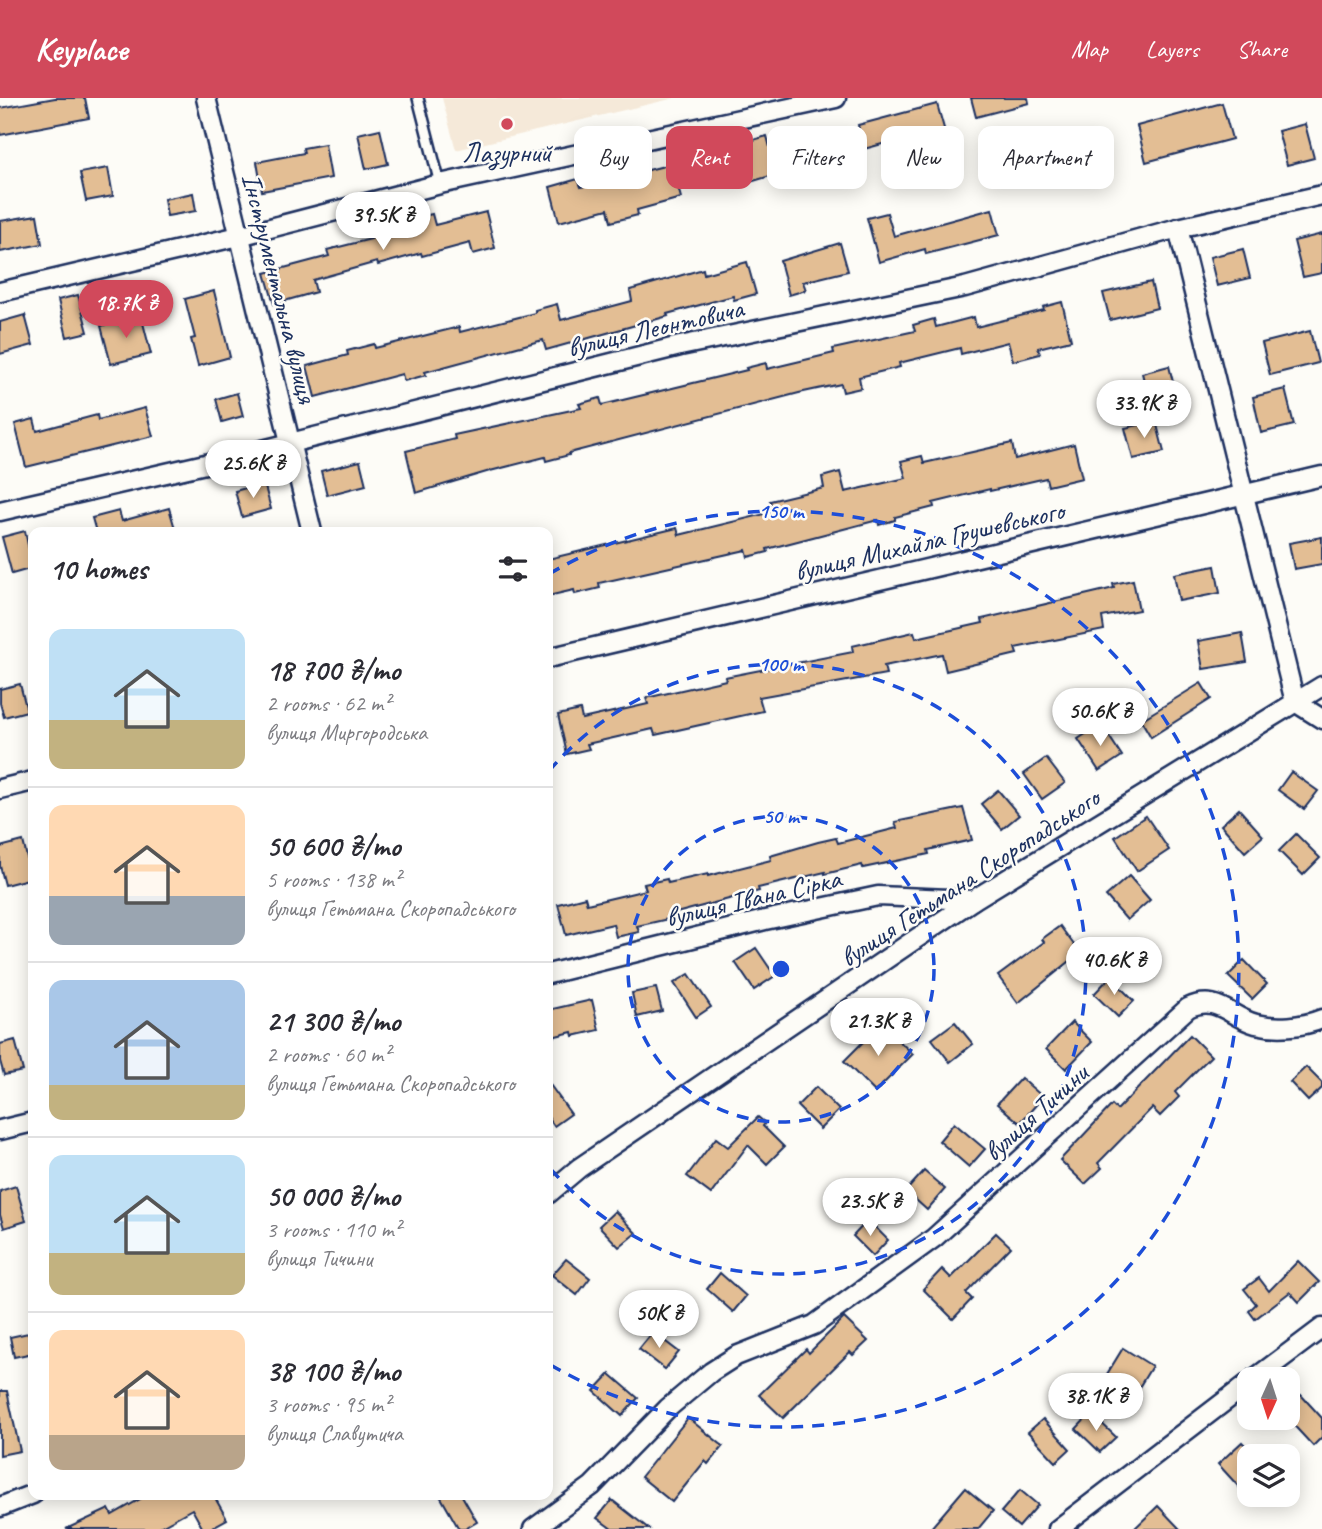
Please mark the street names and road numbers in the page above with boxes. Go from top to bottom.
street label: Інструментальна вулиця [234,169,325,408]
street label: вулиця Леонтовича [564,290,748,365]
street label: вулиця Михайла Грушевського [791,492,1070,589]
street label: вулиця Гетьмана Скоропадського [833,779,1108,975]
street label: вулиця Івана Сірка [662,860,846,935]
street label: вулиця Тичини [976,1054,1097,1169]

